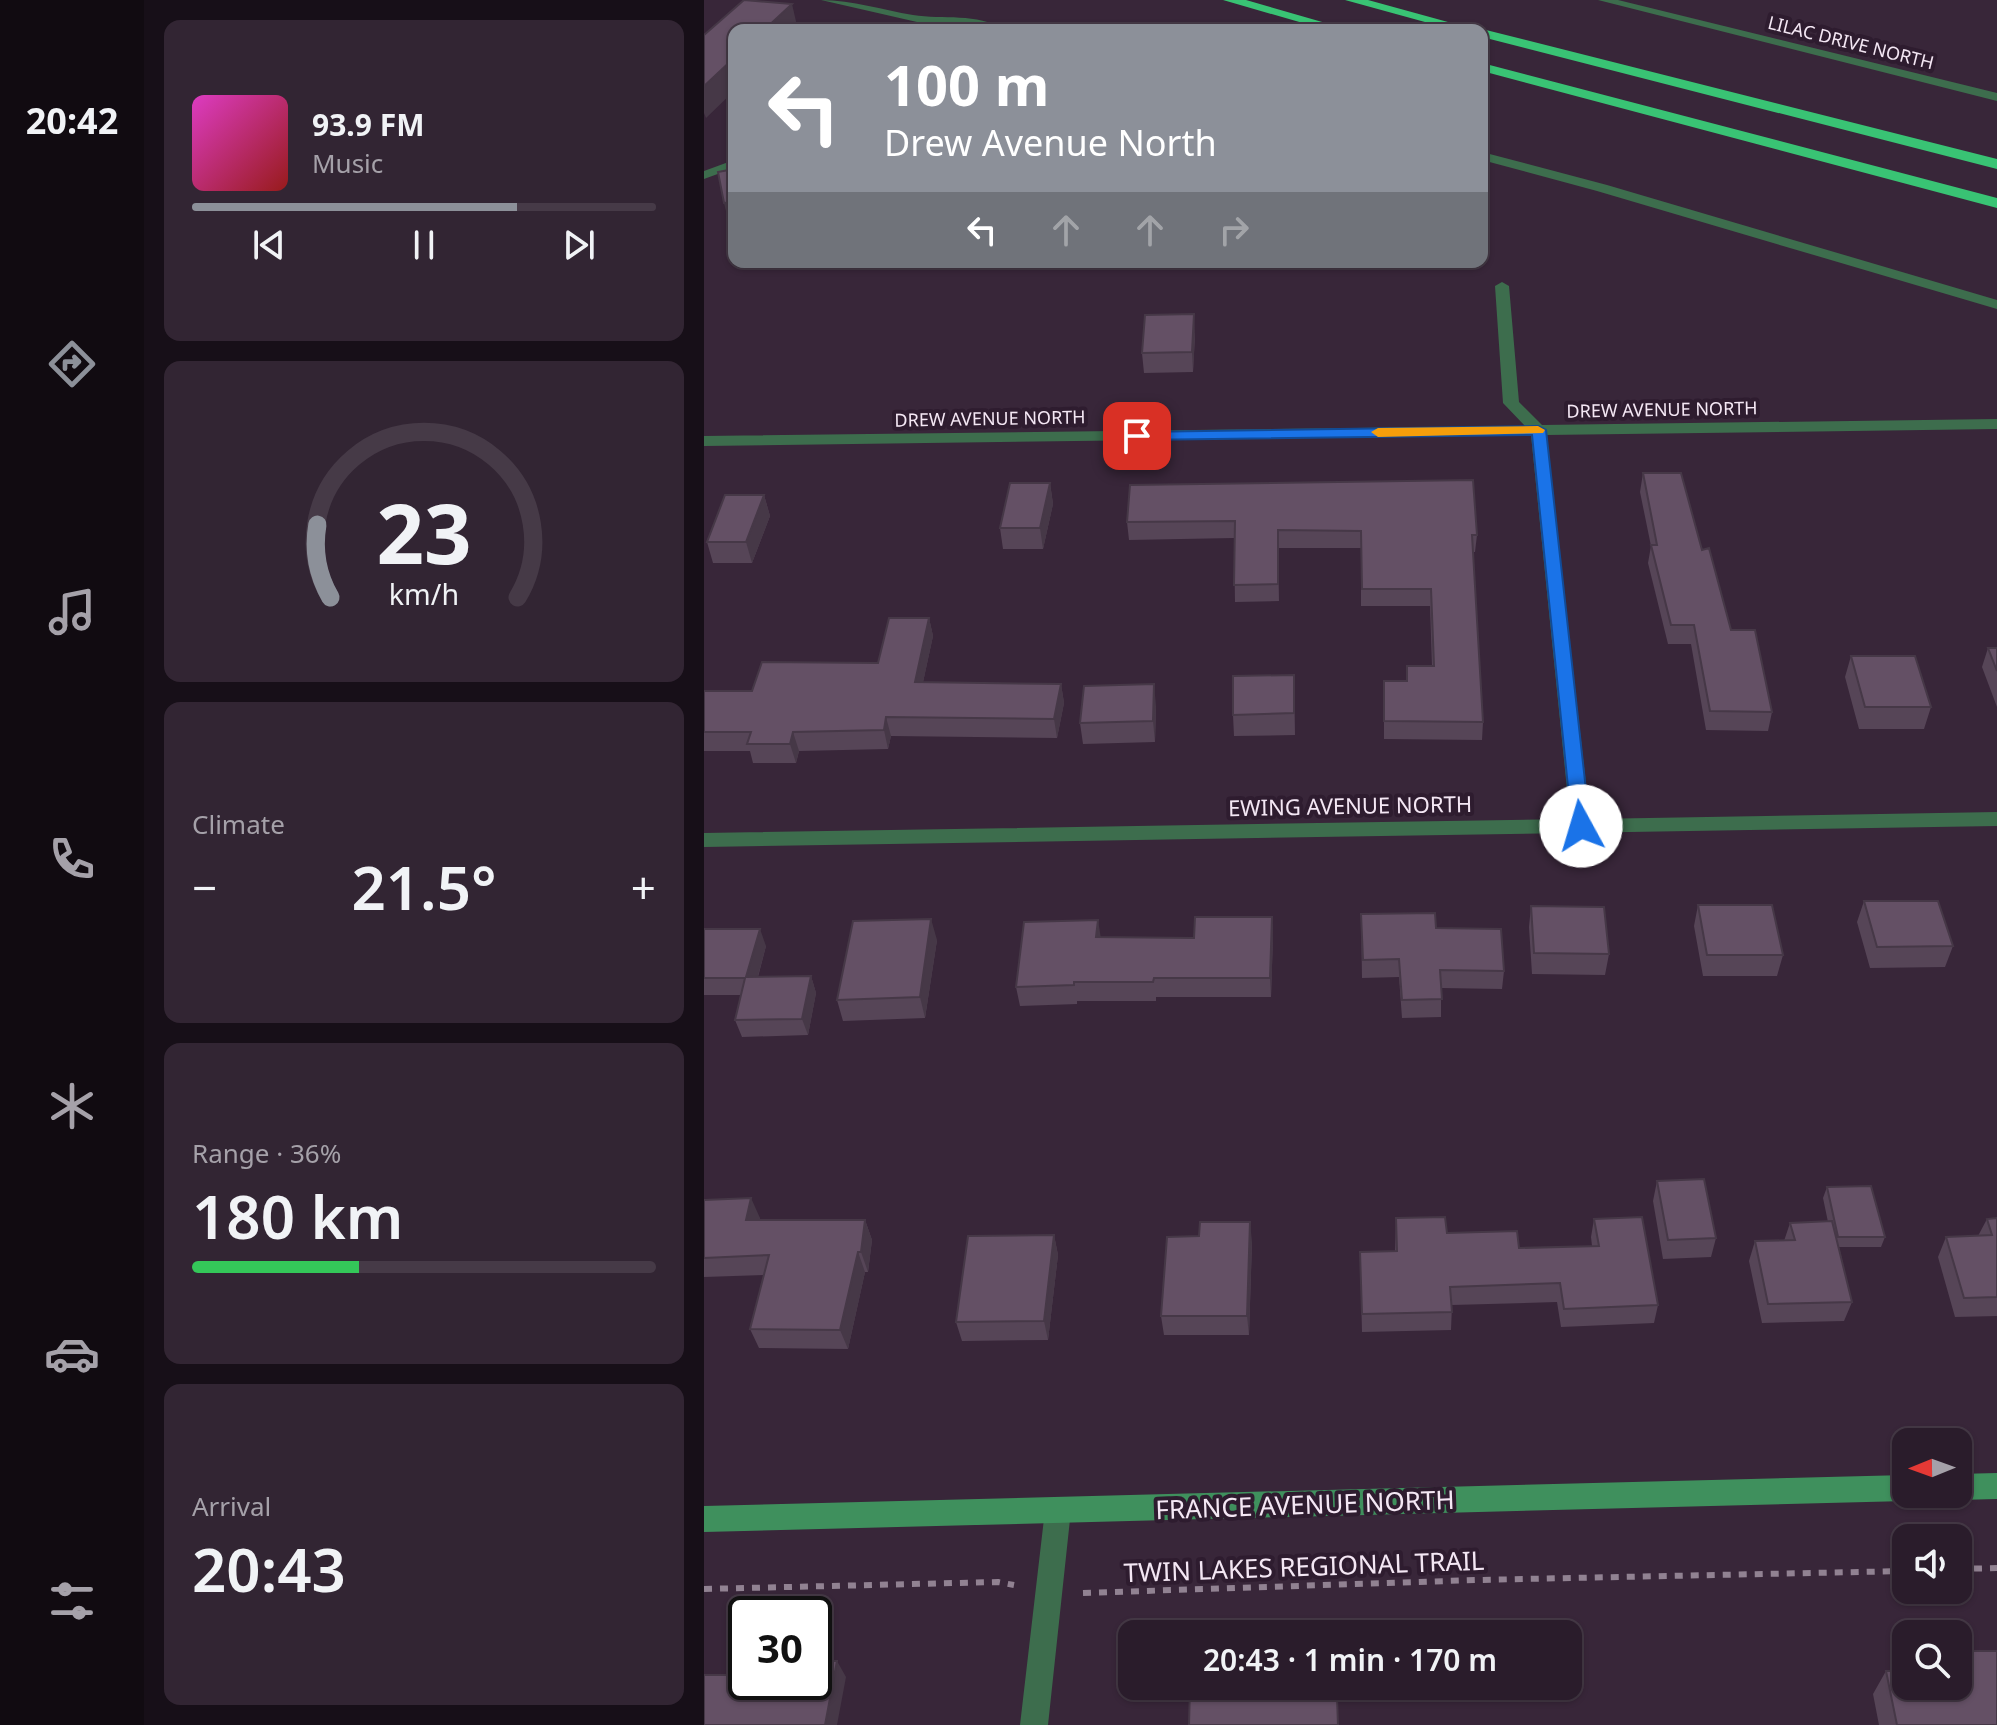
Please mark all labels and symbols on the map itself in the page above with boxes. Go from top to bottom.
street label: LILAC DRIVE NORTH [1765,10,1937,74]
street label: DREW AVENUE NORTH [1566,395,1758,423]
pin [1103,402,1171,470]
street label: DREW AVENUE NORTH [894,404,1086,432]
position arrow [1539,784,1623,868]
street label: EWING AVENUE NORTH [1228,788,1472,822]
north arrow [1892,1428,1972,1508]
street label: FRANCE AVENUE NORTH [1155,1481,1455,1527]
street label: TWIN LAKES REGIONAL TRAIL [1123,1542,1485,1590]
speed limit sign: 30 [728,1596,832,1700]

